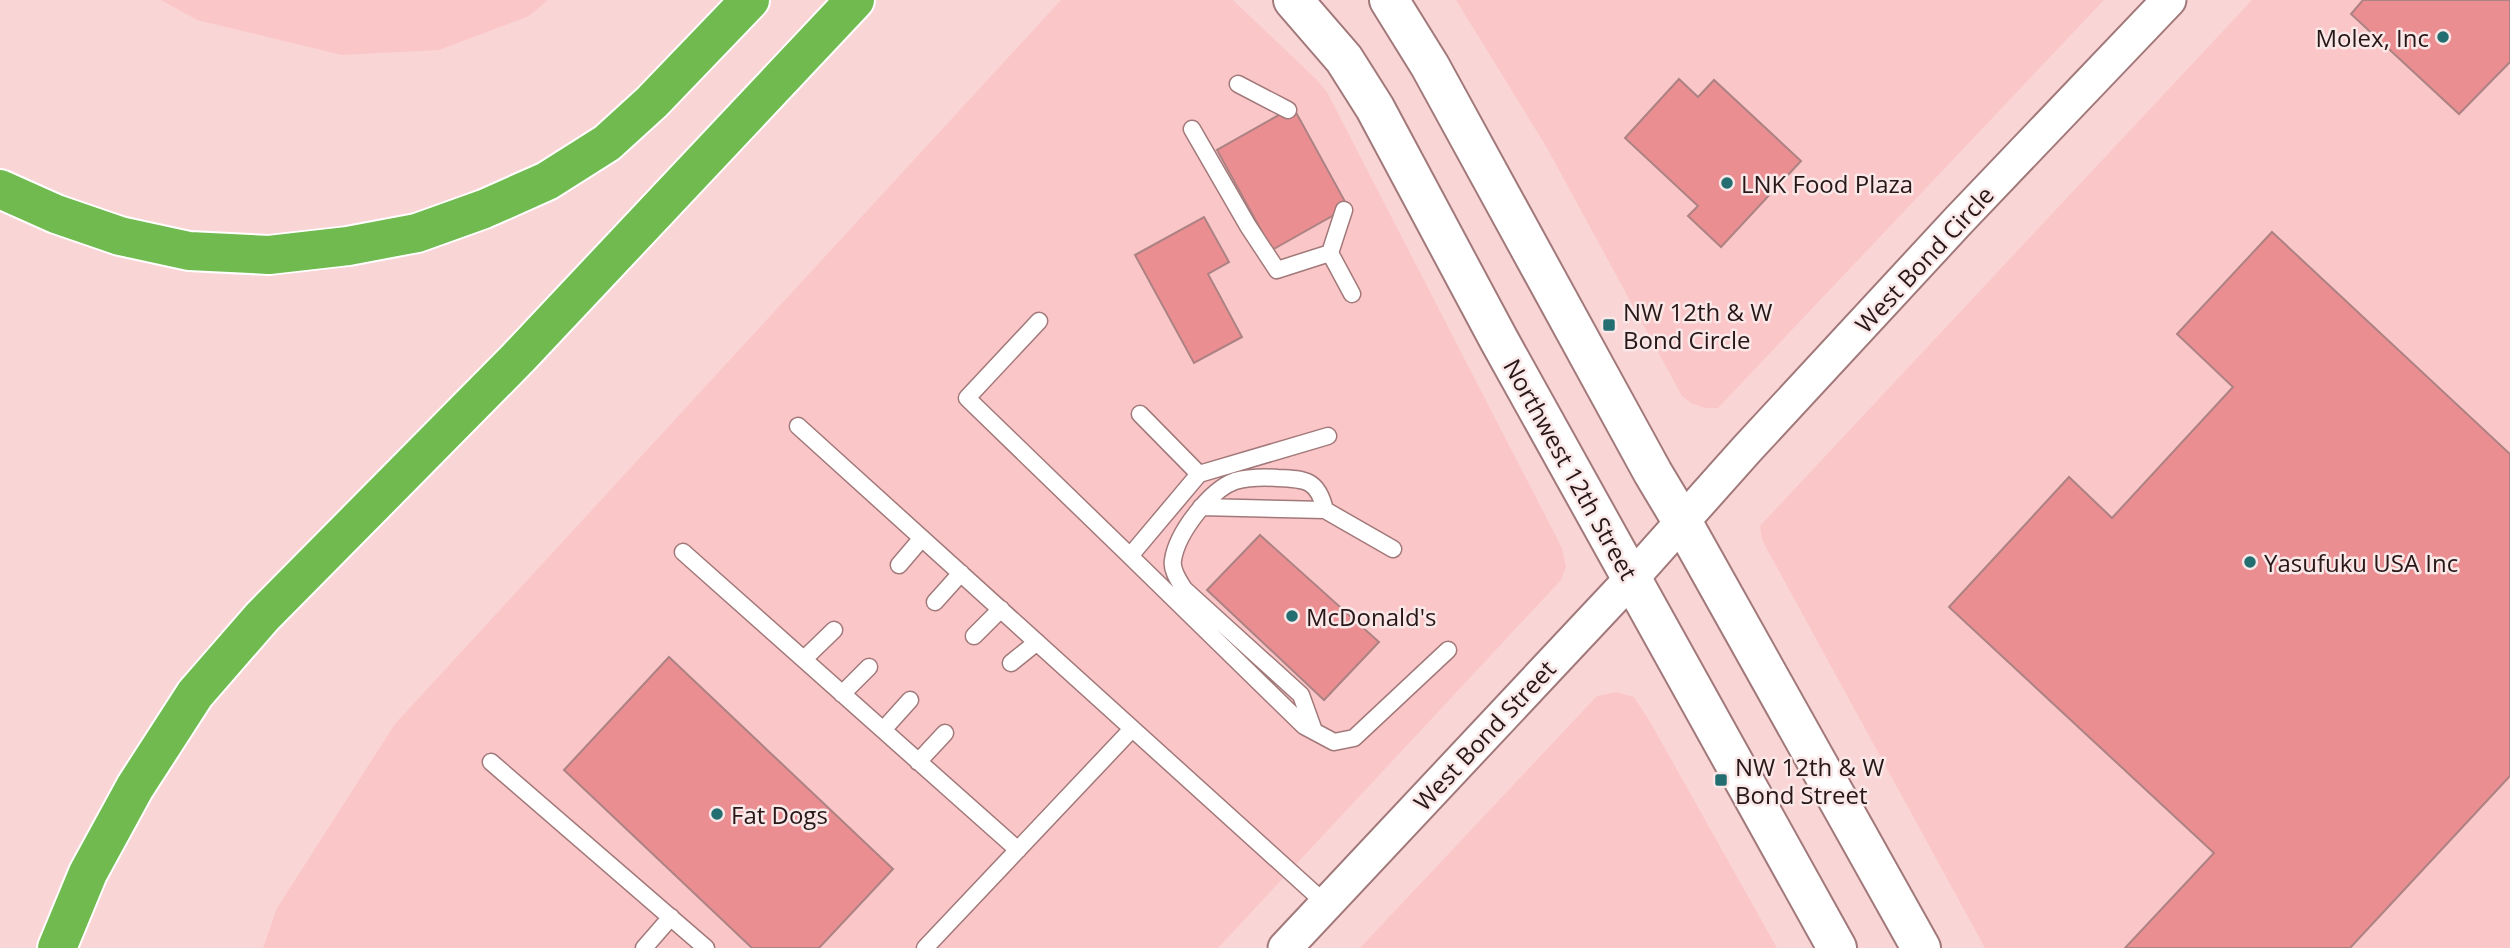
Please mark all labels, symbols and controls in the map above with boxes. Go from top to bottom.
place label: Molex, Inc [2316,21,2429,54]
marker: Molex, Inc [2435,29,2451,45]
place label: LNK Food Plaza [1741,167,1913,200]
marker: LNK Food Plaza [1719,175,1735,191]
street label: West Bond Circle [1847,178,2001,340]
place label: NW 12th & W Bond Circle [1623,295,1772,356]
marker: NW 12th & W Bond Circle [1601,317,1617,333]
street label: Northwest 12th Street [1496,353,1646,585]
place label: Yasufuku USA Inc [2264,546,2458,579]
marker: Yasufuku USA Inc [2242,554,2258,570]
place label: McDonald's [1306,600,1436,633]
marker: McDonald's [1284,608,1300,624]
street label: West Bond Street [1406,653,1562,817]
place label: NW 12th & W Bond Street [1735,750,1884,811]
marker: NW 12th & W Bond Street [1713,772,1729,788]
place label: Fat Dogs [731,798,828,831]
marker: Fat Dogs [709,806,725,822]

